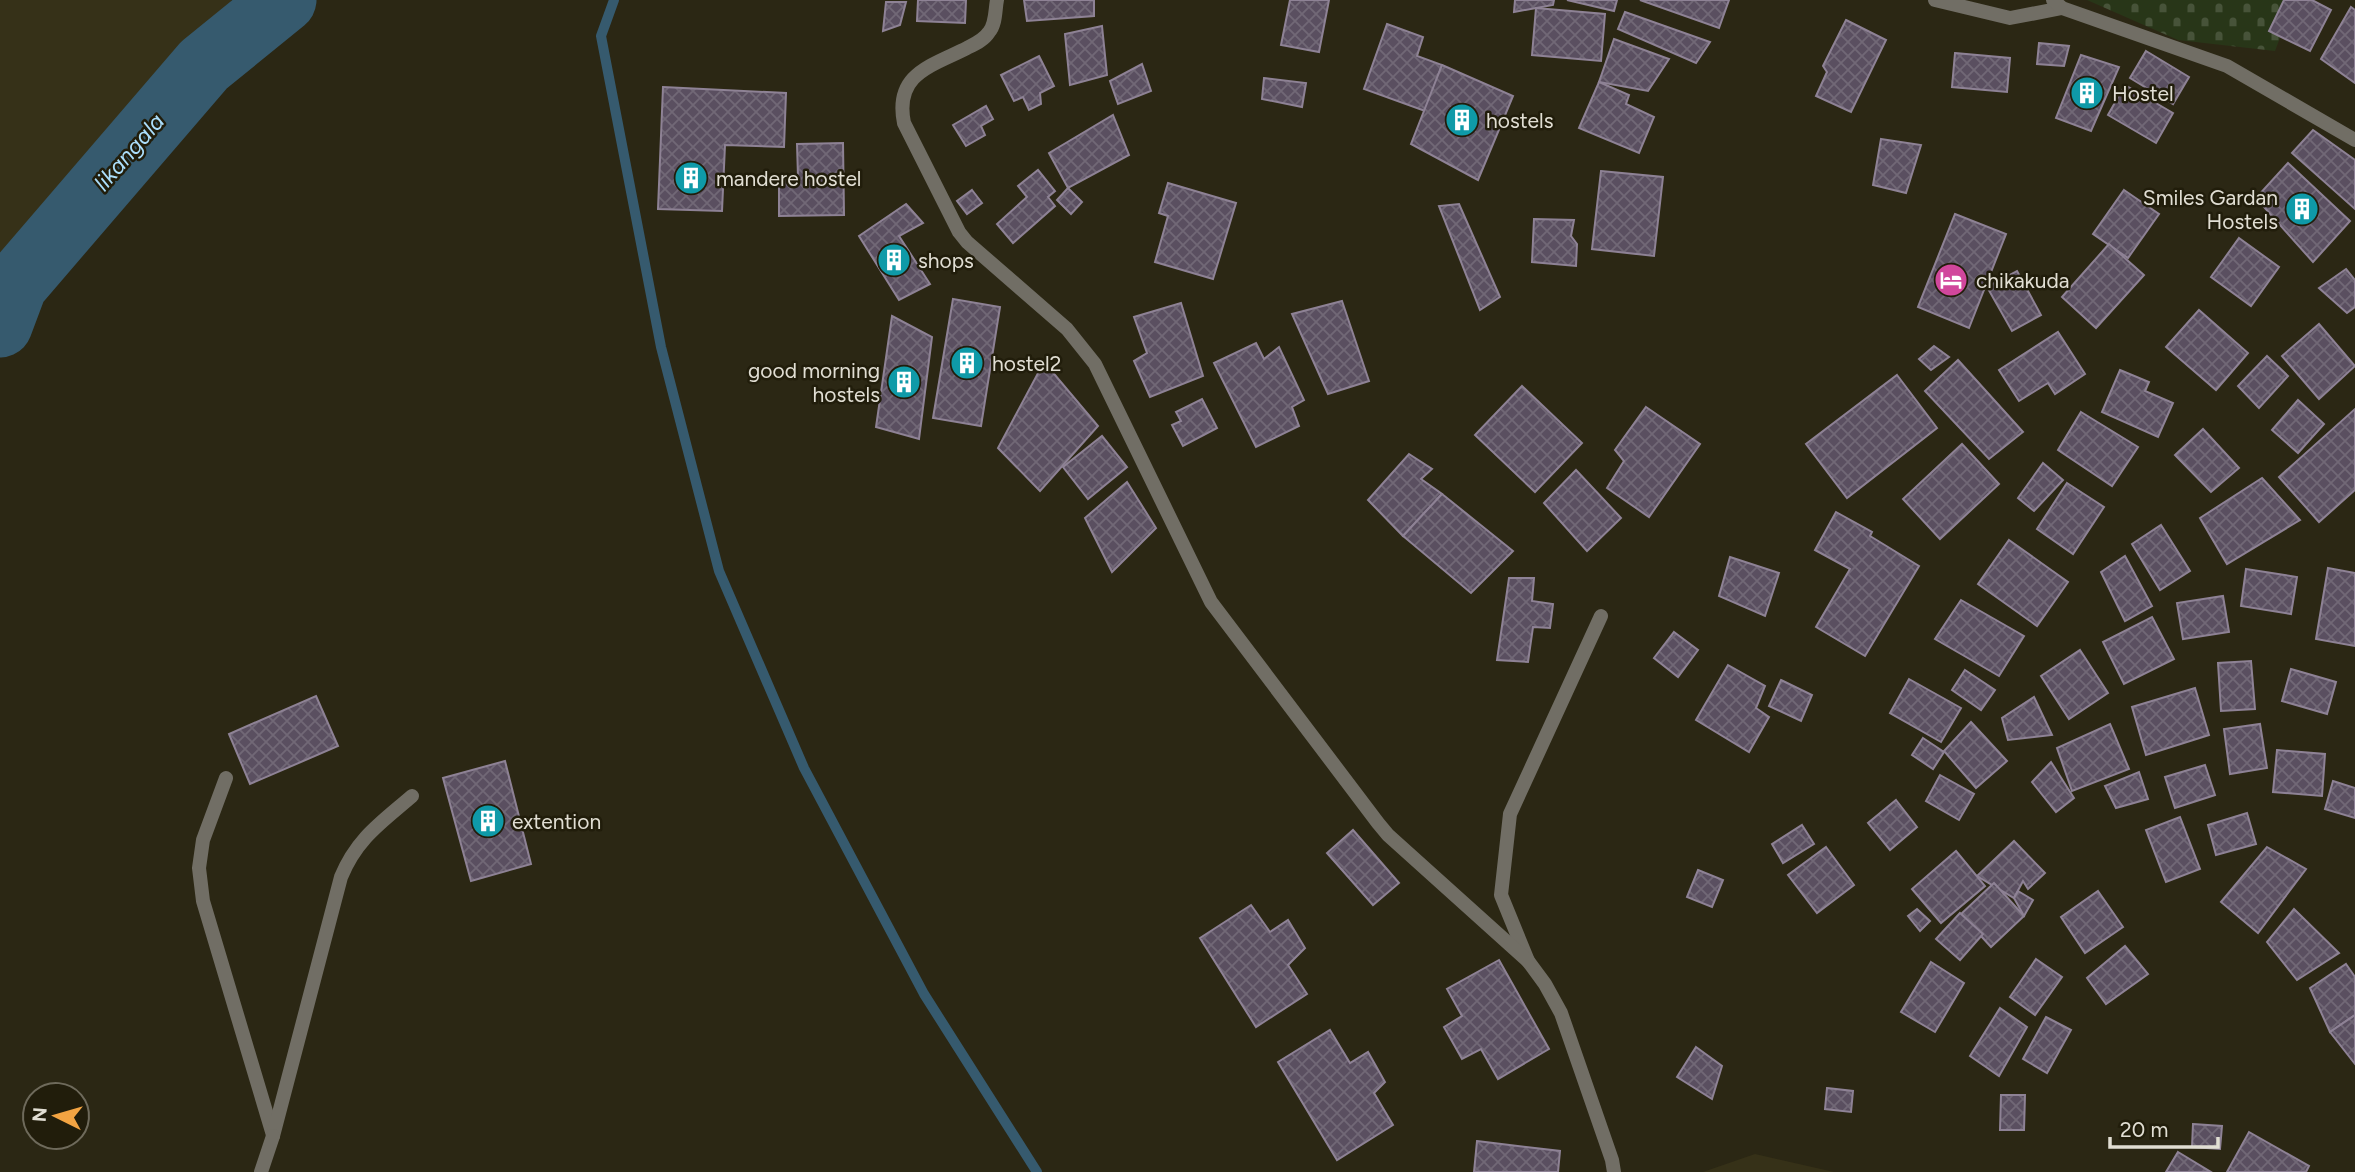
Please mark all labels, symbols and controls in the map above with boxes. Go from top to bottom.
building icon: Hostel [2068,74,2106,112]
place label: Hostel [2112,81,2174,106]
building icon: hostels [1443,101,1481,139]
water label: likangala [88,108,170,196]
place label: hostels [1486,108,1553,133]
building icon: mandere hostel [672,159,710,197]
place label: mandere hostel [716,166,861,191]
place label: Smiles Gardan Hostels [2143,185,2278,234]
building icon: Smiles Gardan Hostels [2283,190,2321,228]
building icon: shops [875,241,913,279]
place label: shops [918,248,974,273]
hotel icon: chikakuda [1932,261,1970,299]
place label: chikakuda [1976,268,2070,293]
building icon: hostel2 [948,344,986,382]
place label: hostel2 [992,351,1061,376]
place label: good morning hostels [748,358,880,407]
building icon: good morning hostels [885,363,923,401]
building icon: extention [469,802,507,840]
place label: extention [512,809,601,834]
north arrow [21,1081,91,1151]
text: N [27,1106,52,1123]
scale bar [2110,1106,2218,1150]
text: 20 m [2120,1117,2168,1142]

